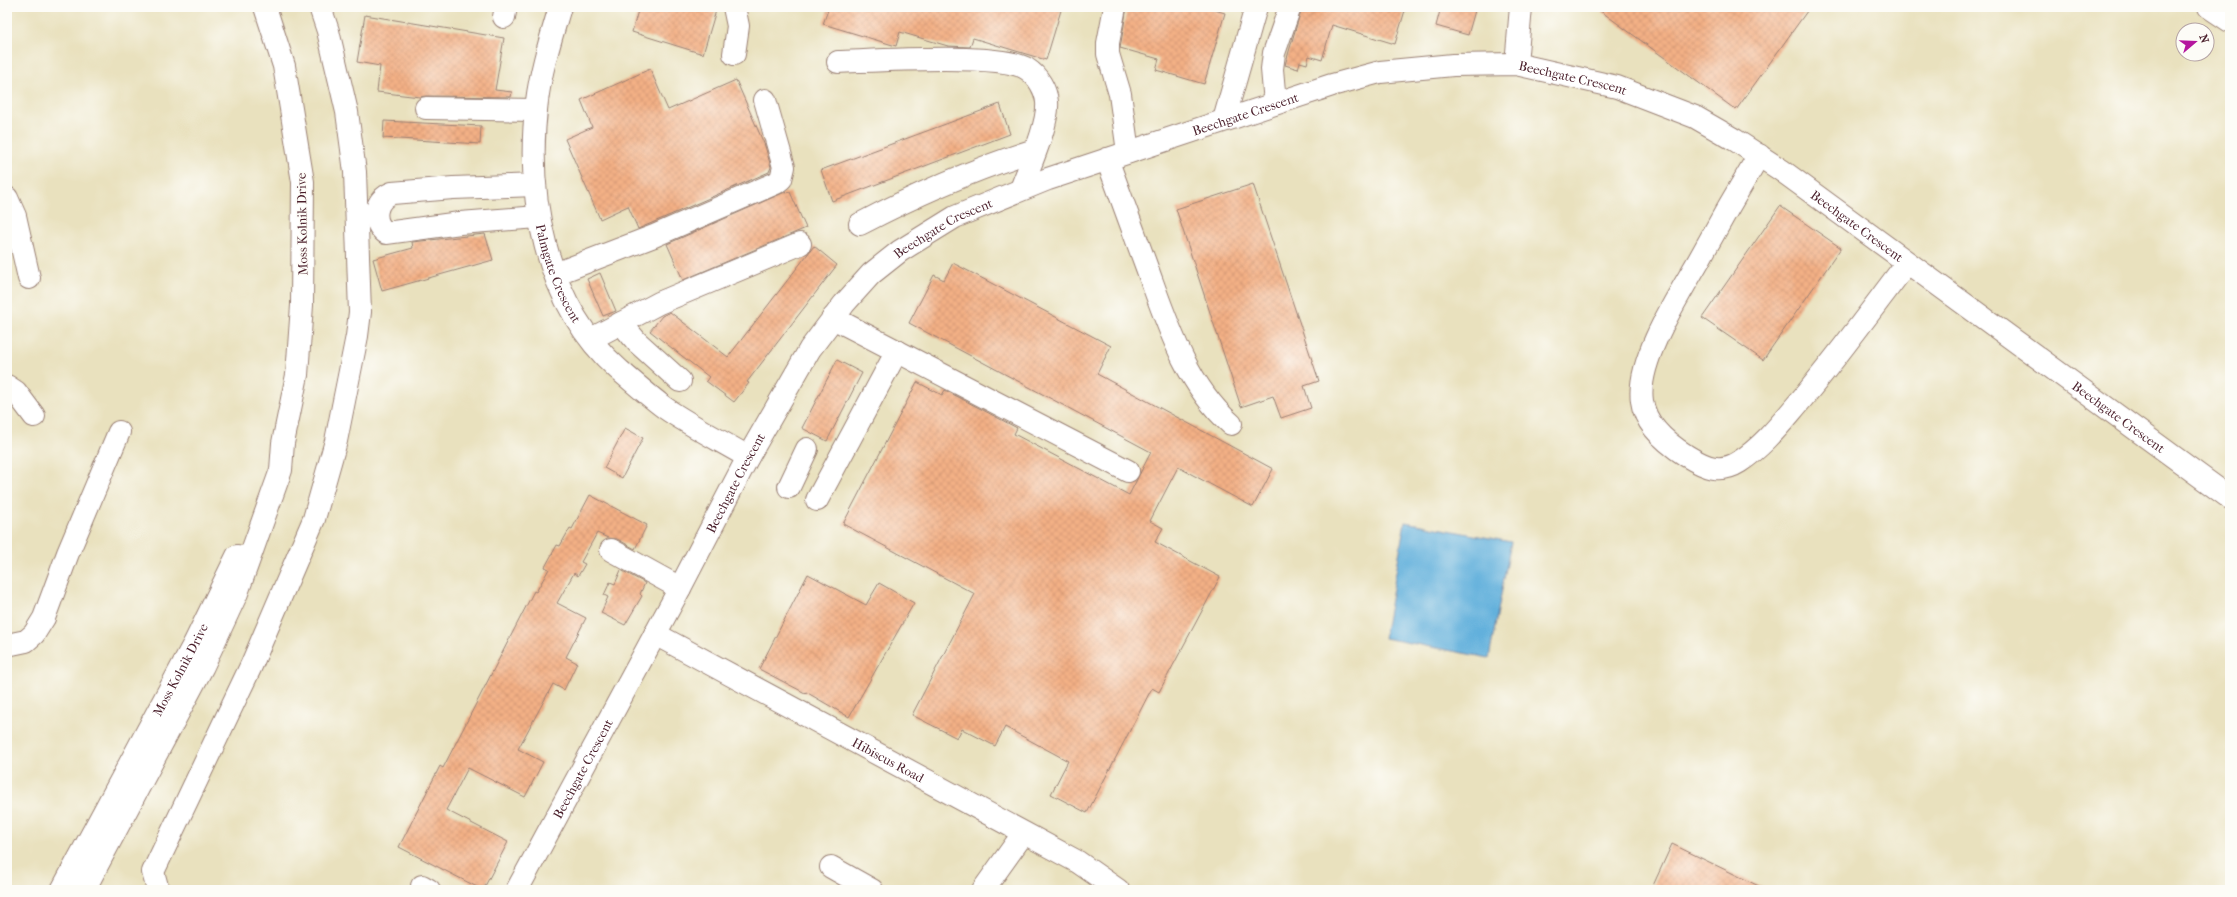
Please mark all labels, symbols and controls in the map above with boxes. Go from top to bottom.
north arrow [2175,22,2215,62]
text: N [2196,33,2212,46]
street label: Beechgate Crescent [1517,57,1630,98]
street label: Beechgate Crescent [1190,89,1301,138]
street label: Moss Kolnik Drive [294,172,310,275]
street label: Beechgate Crescent [1808,187,1907,265]
street label: Beechgate Crescent [890,195,995,261]
street label: Palmgate Crescent [533,223,585,326]
street label: Beechgate Crescent [2070,378,2168,456]
street label: Beechgate Crescent [703,430,768,535]
street label: Moss Kolnik Drive [149,620,211,719]
street label: Beechgate Crescent [550,716,616,821]
street label: Hibiscus Road [850,734,927,786]

